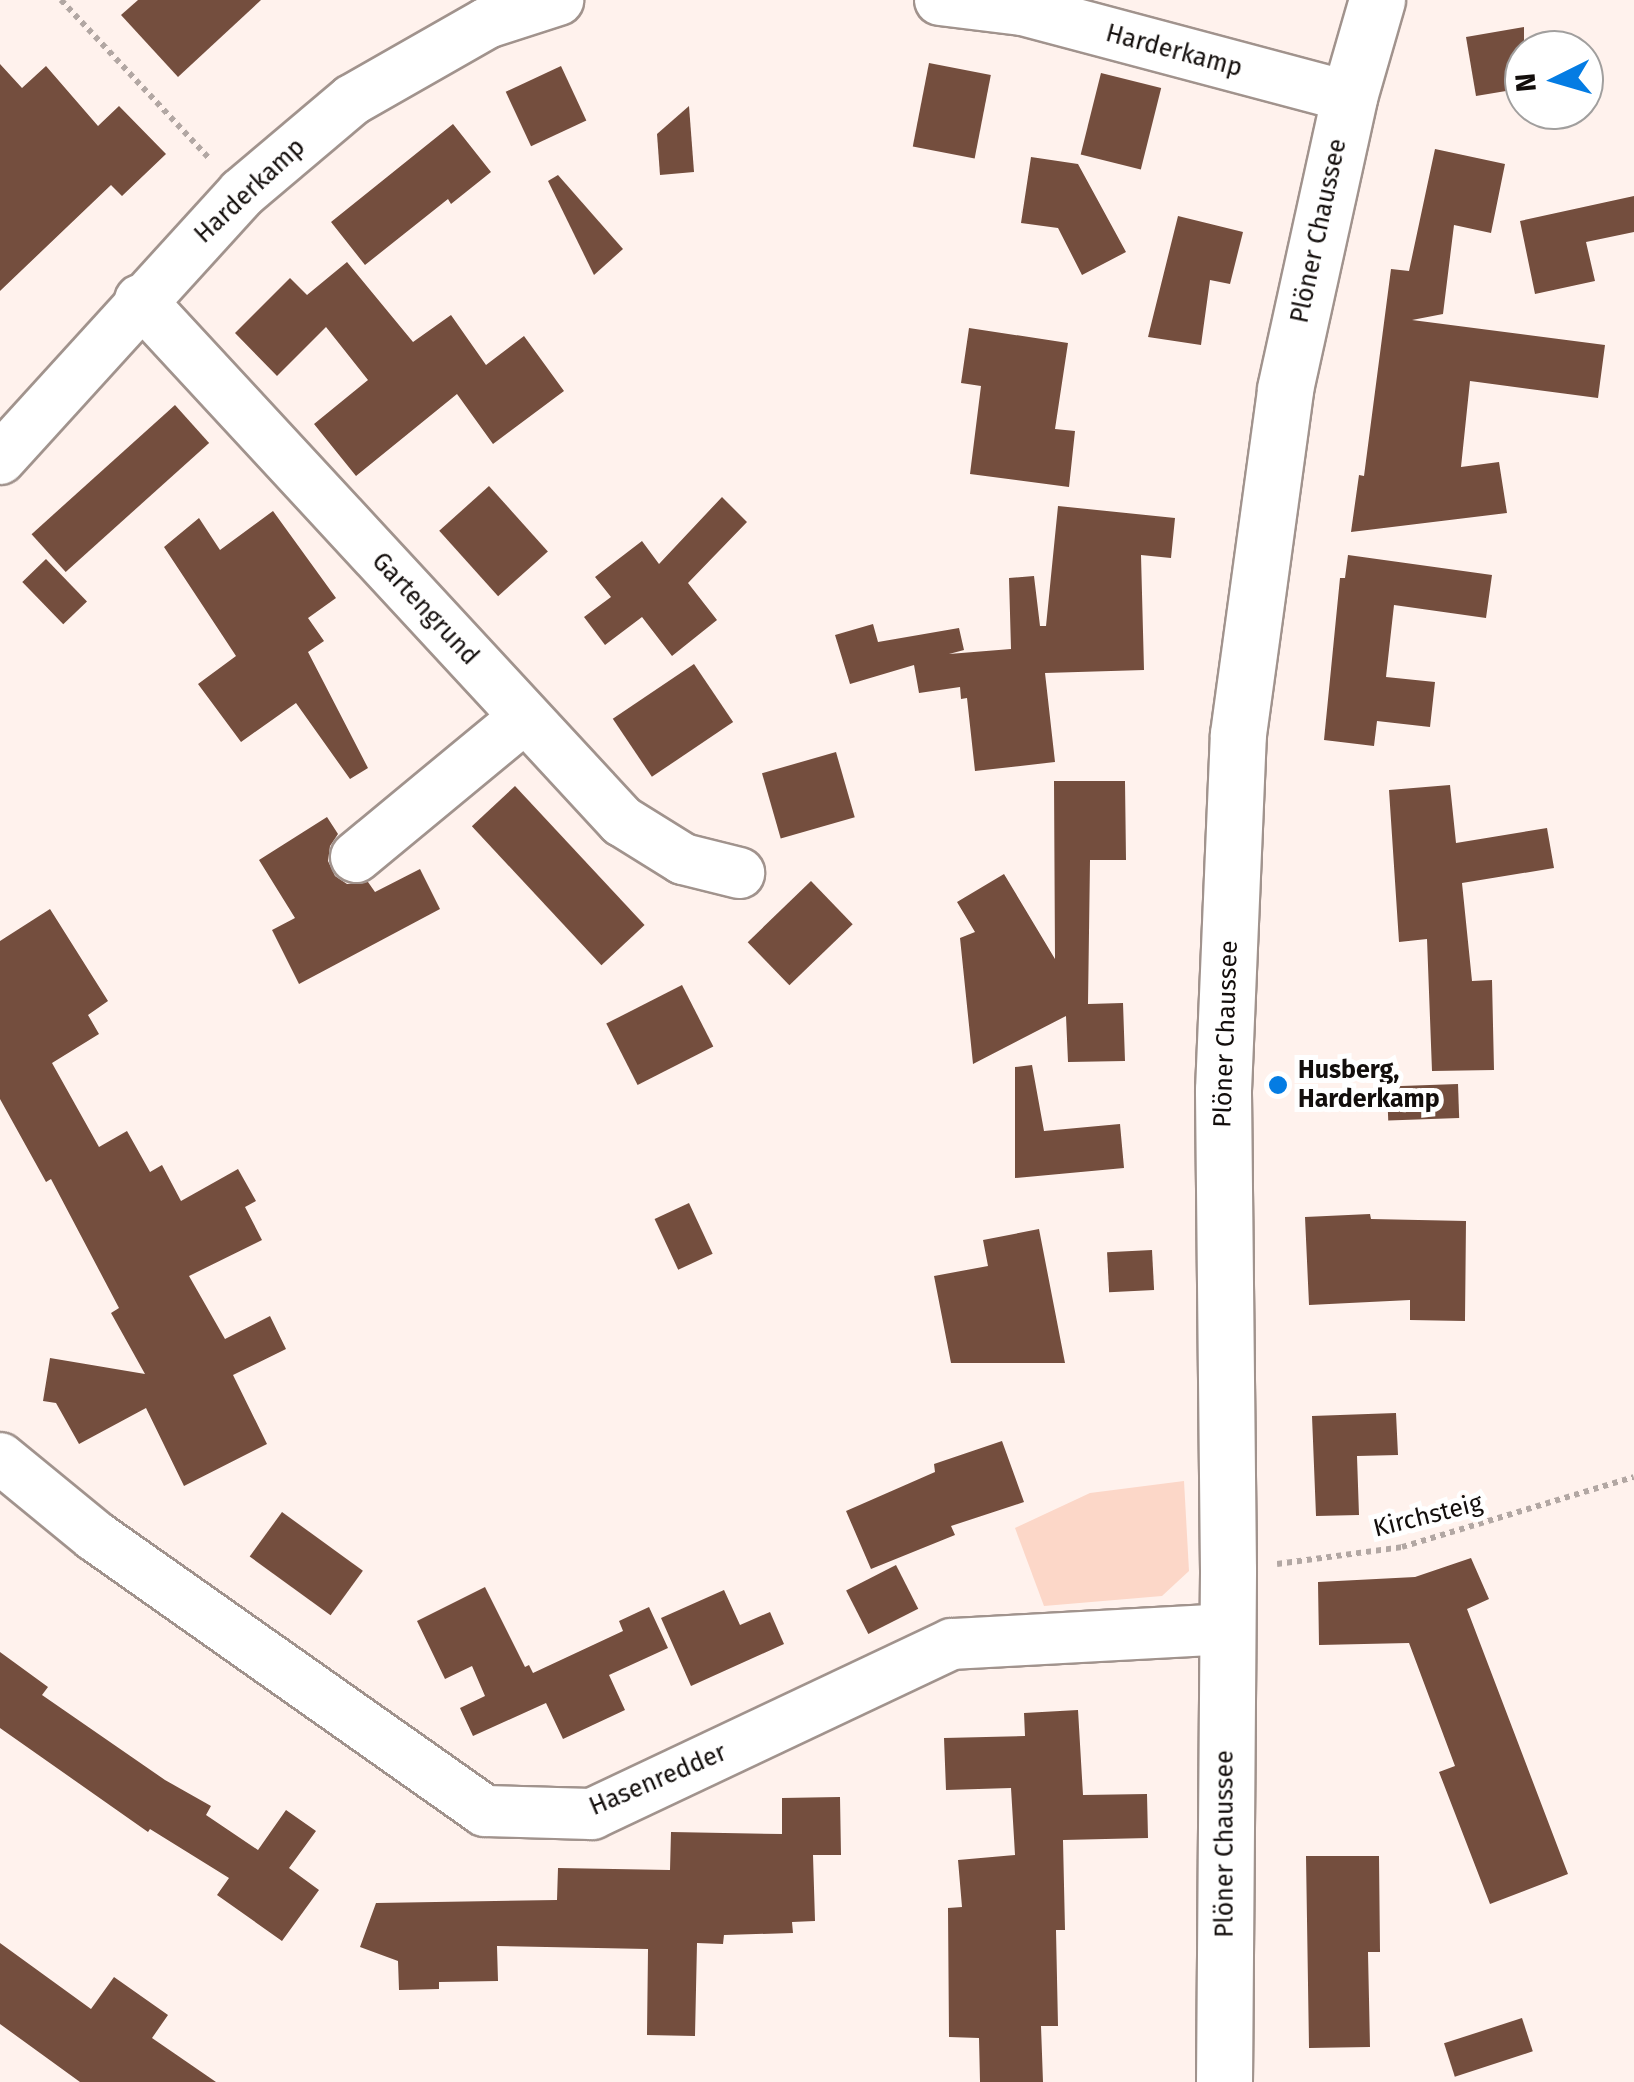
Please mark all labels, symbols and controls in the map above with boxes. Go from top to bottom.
street label: Harderkamp [1102,18,1246,84]
north arrow [1504,30,1604,130]
text: N [1508,72,1543,93]
street label: Harderkamp [189,132,311,250]
street label: Plöner Chaussee [1285,136,1353,326]
street label: Gartengrund [365,547,485,671]
street label: Plöner Chaussee [1208,940,1244,1128]
place label: Husberg, Harderkamp [1298,1056,1440,1115]
marker: Husberg, Harderkamp [1267,1074,1289,1096]
street label: Kirchsteig [1370,1488,1486,1544]
street label: Hasenredder [585,1738,731,1822]
street label: Plöner Chaussee [1210,1750,1240,1938]

